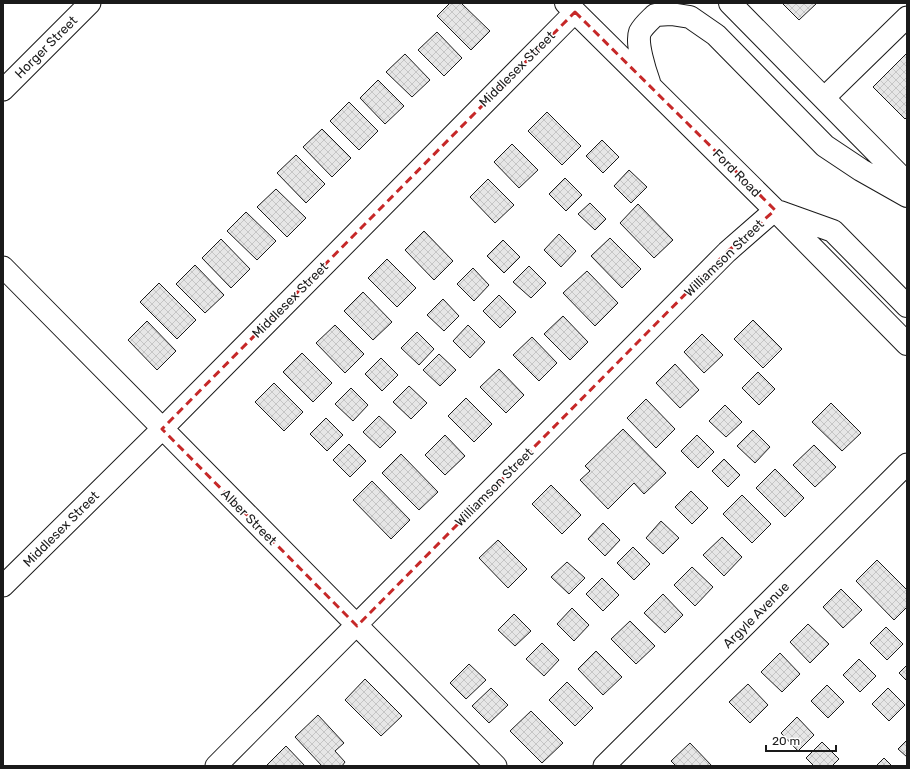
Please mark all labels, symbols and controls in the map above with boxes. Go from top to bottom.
street label: Horger Street [12,13,81,82]
street label: Middlesex Street [476,28,558,110]
street label: Ford Road [710,146,764,200]
street label: Williamson Street [681,216,767,300]
street label: Middlesex Street [249,259,331,341]
street label: Williamson Street [452,445,536,529]
street label: Alber Street [218,486,280,548]
street label: Middlesex Street [20,488,102,570]
street label: Argyle Avenue [720,579,793,652]
scale bar [766,727,836,753]
text: 20 m [772,734,800,748]

